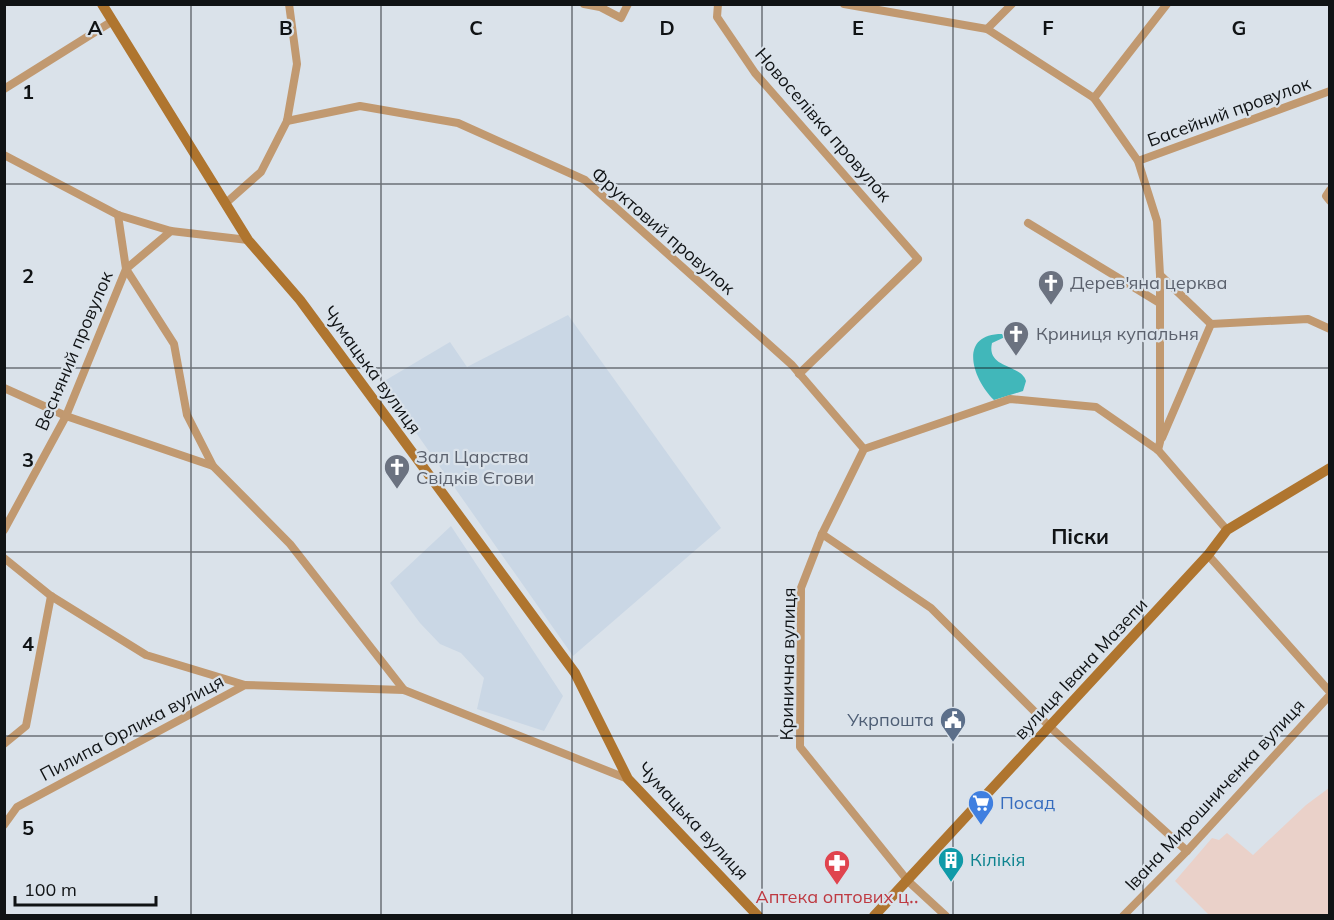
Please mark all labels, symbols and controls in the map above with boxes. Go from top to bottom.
text: A [88,15,103,40]
text: B [279,15,293,40]
text: C [469,15,483,40]
text: D [659,15,675,40]
text: E [852,15,864,40]
text: F [1042,15,1054,40]
text: G [1232,15,1246,40]
street label: Новоселівка провулок [750,43,897,207]
street label: Басейний провулок [1144,71,1314,152]
text: 1 [22,79,34,104]
street label: Фруктовий провулок [587,162,740,299]
text: 2 [22,263,34,288]
street label: Весняний провулок [30,267,118,434]
church icon: Дерев'яна церква [1036,268,1066,306]
place label: Дерев'яна церква [1070,271,1227,294]
street label: Чумацька вулиця [318,301,427,438]
church icon: Криниця купальня [1001,319,1031,357]
place label: Криниця купальня [1036,322,1199,345]
place label: Зал Царства Свідків Єгови [416,445,534,489]
text: 3 [22,447,34,472]
church icon: Зал Царства Свідків Єгови [382,452,412,490]
district label: Піски [1051,523,1109,549]
street label: Кринична вулиця [775,587,800,741]
street label: вулиця Івана Мазепи [1009,593,1152,744]
text: 4 [22,631,34,656]
street label: Пилипа Орлика вулиця [36,669,228,786]
street label: Івана Мирошниченка вулиця [1120,694,1309,895]
public building icon: Укрпошта [938,705,968,743]
place label: Укрпошта [846,708,934,731]
street label: Чумацька вулиця [633,757,754,884]
supermarket icon: Посад [966,788,996,826]
place label: Посад [1000,791,1055,814]
text: 5 [22,815,34,840]
building icon: Кілікія [936,845,966,883]
pharmacy icon: Аптека оптових ц‥ [822,848,852,886]
place label: Кілікія [970,848,1025,871]
scale bar [15,869,156,907]
text: 100 m [24,878,77,901]
place label: Аптека оптових ц‥ [755,885,919,908]

